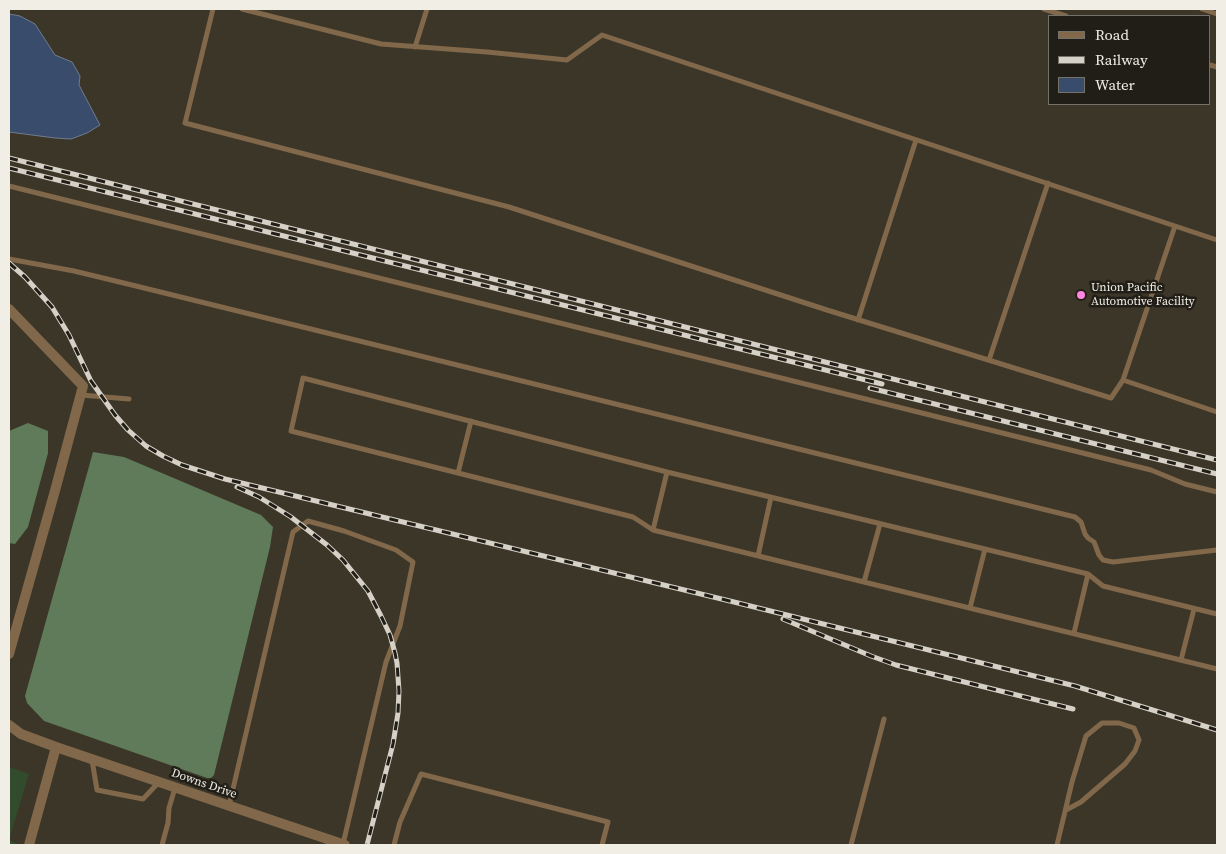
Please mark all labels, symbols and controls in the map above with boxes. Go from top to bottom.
legend [1048,15,1211,105]
text: Road [1095,24,1129,45]
text: Railway [1095,49,1148,70]
text: Water [1095,74,1135,95]
place label: Union Pacific Automotive Facility [1091,281,1195,309]
marker: Union Pacific Automotive Facility [1075,289,1087,301]
street label: Downs Drive [169,766,239,802]

